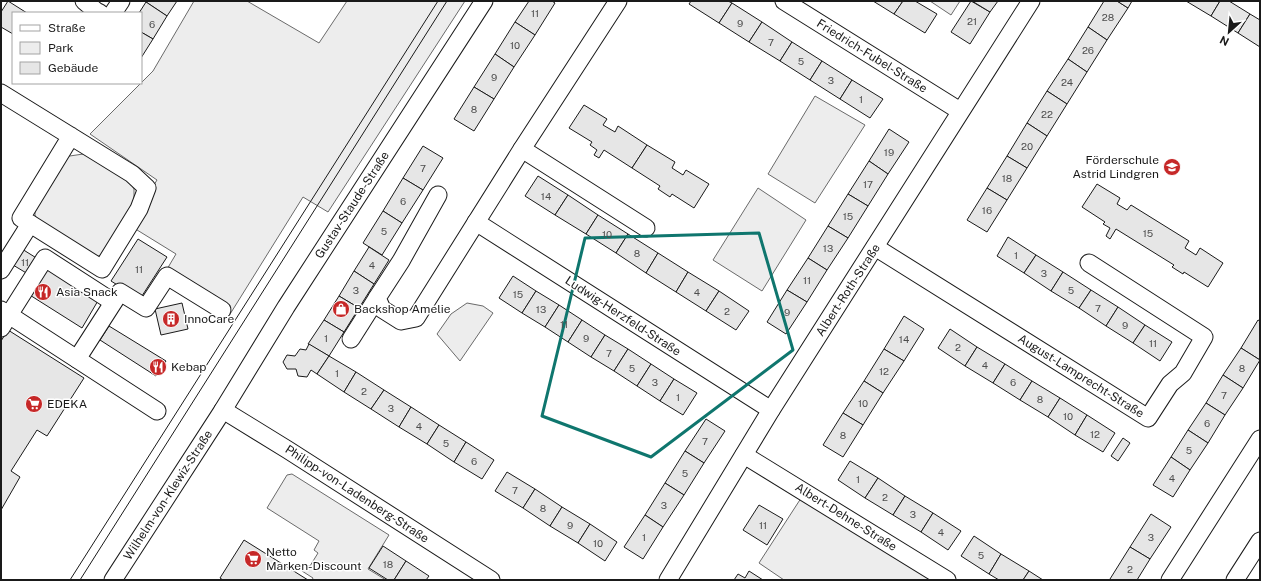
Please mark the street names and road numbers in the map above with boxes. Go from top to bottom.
street label: Friedrich-Fubel-Straße [814,16,930,96]
street label: Gustav-Staude-Straße [312,149,392,261]
street label: Albert-Roth-Straße [813,241,883,339]
street label: Ludwig-Herzfeld-Straße [563,273,684,359]
street label: August-Lamprecht-Straße [1015,331,1147,421]
street label: Wilhelm-von-Klewiz-Straße [121,427,215,563]
street label: Philipp-von-Ladenberg-Straße [283,442,432,546]
street label: Albert-Dehne-Straße [793,480,900,554]

